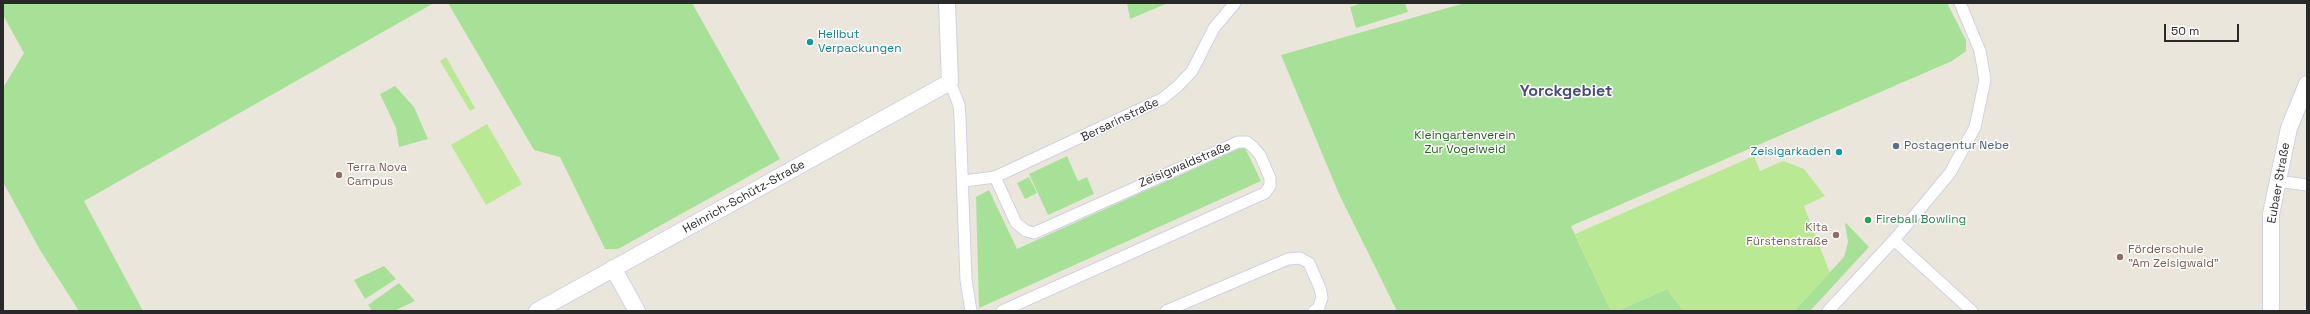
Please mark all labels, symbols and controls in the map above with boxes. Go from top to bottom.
scale bar [2166,16,2241,42]
text: 50 m [2171,23,2199,39]
place label: Hellbut Verpackungen [818,28,902,56]
marker: Hellbut Verpackungen [805,37,815,47]
district label: Yorckgebiet [1520,82,1612,102]
street label: Bersarinstraße [1079,95,1161,145]
park label: Kleingartenverein Zur Vogelweid [1414,129,1516,157]
street label: Zeisigwaldstraße [1137,139,1233,191]
place label: Postagentur Nebe [1904,139,2009,153]
marker: Postagentur Nebe [1891,141,1901,151]
street label: Eubaer Straße [2265,141,2293,225]
place label: Zeisigarkaden [1751,145,1831,159]
marker: Zeisigarkaden [1834,147,1844,157]
street label: Heinrich-Schütz-Straße [680,157,808,237]
place label: Terra Nova Campus [347,161,407,189]
marker: Terra Nova Campus [334,170,344,180]
place label: Fireball Bowling [1876,213,1966,227]
marker: Fireball Bowling [1863,215,1873,225]
place label: Kita Fürstenstraße [1746,221,1828,249]
marker: Kita Fürstenstraße [1831,230,1841,240]
place label: Förderschule "Am Zeisigwald" [2128,243,2219,271]
marker: Förderschule "Am Zeisigwald" [2115,252,2125,262]

